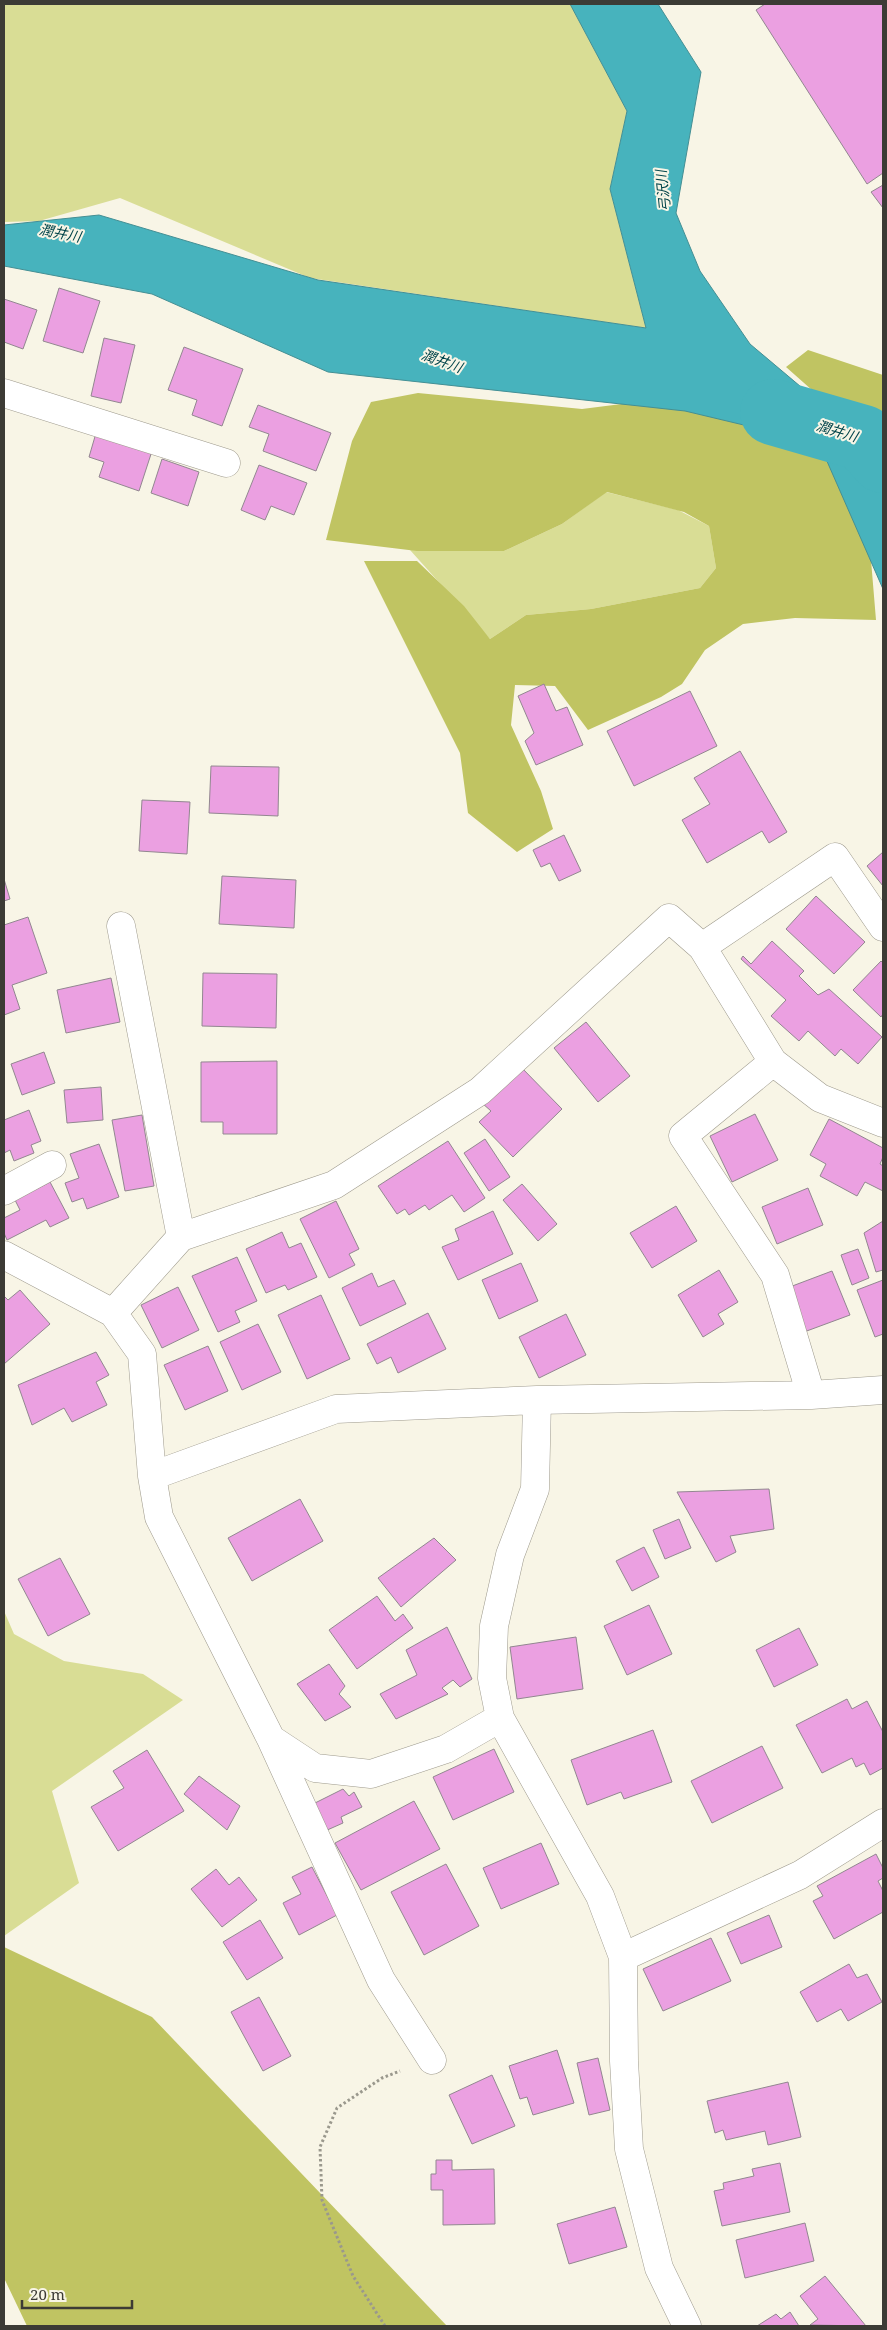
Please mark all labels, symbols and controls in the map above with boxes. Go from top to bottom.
water label: 弓沢川 [651,167,674,213]
water label: 潤井川 [38,219,84,246]
water label: 潤井川 [419,344,467,377]
water label: 潤井川 [814,415,862,446]
scale bar [22,2278,132,2310]
text: 20 m [30,2284,65,2304]

